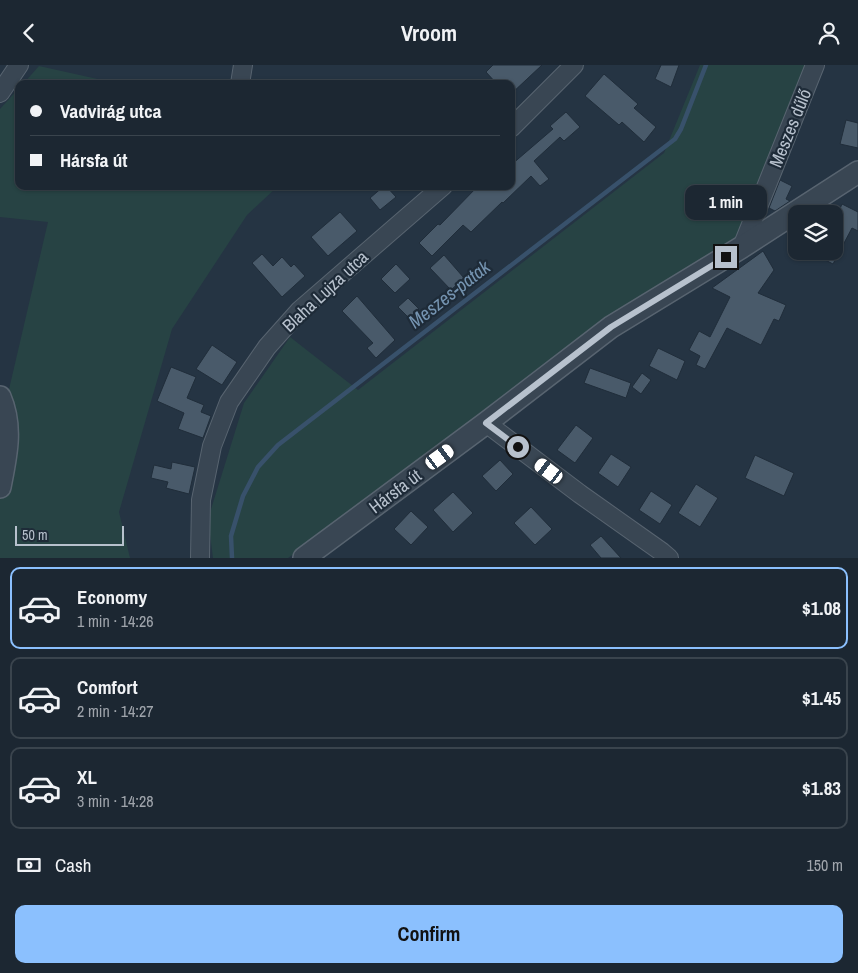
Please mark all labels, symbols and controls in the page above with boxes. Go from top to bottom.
text: Vroom [401,18,457,48]
icon: back [15,19,43,47]
icon: person [815,19,843,47]
street label: Meszes dűlő [763,85,817,171]
text: Vadvirág utca [60,98,161,124]
text: Hársfa út [60,147,128,173]
callout: 1 min [685,185,767,219]
text: 1 min [709,191,743,213]
map controls [788,205,843,260]
button: layers [788,205,843,260]
street label: Blaha Lujza utca [277,245,373,337]
route end [715,246,737,268]
water label: Meszes-patak [403,253,496,334]
route start [507,436,529,458]
car [423,442,456,472]
car [532,456,565,486]
street label: Hársfa út [364,463,426,519]
scale bar [15,523,124,546]
text: 50 m [22,526,48,544]
text: Economy [77,584,147,610]
icon: car [17,586,62,631]
text: $1.08 [802,595,841,621]
text: 1 min · 14:26 [77,610,154,632]
text: Comfort [77,674,138,700]
icon: car [17,676,62,721]
text: $1.45 [802,685,841,711]
text: 2 min · 14:27 [77,700,154,722]
text: XL [77,764,97,790]
icon: car [17,766,62,811]
text: $1.83 [802,775,841,801]
text: 3 min · 14:28 [77,790,154,812]
icon: cash [15,851,43,879]
text: Cash [55,852,91,878]
text: 150 m [807,854,843,876]
button: Confirm [15,905,843,963]

